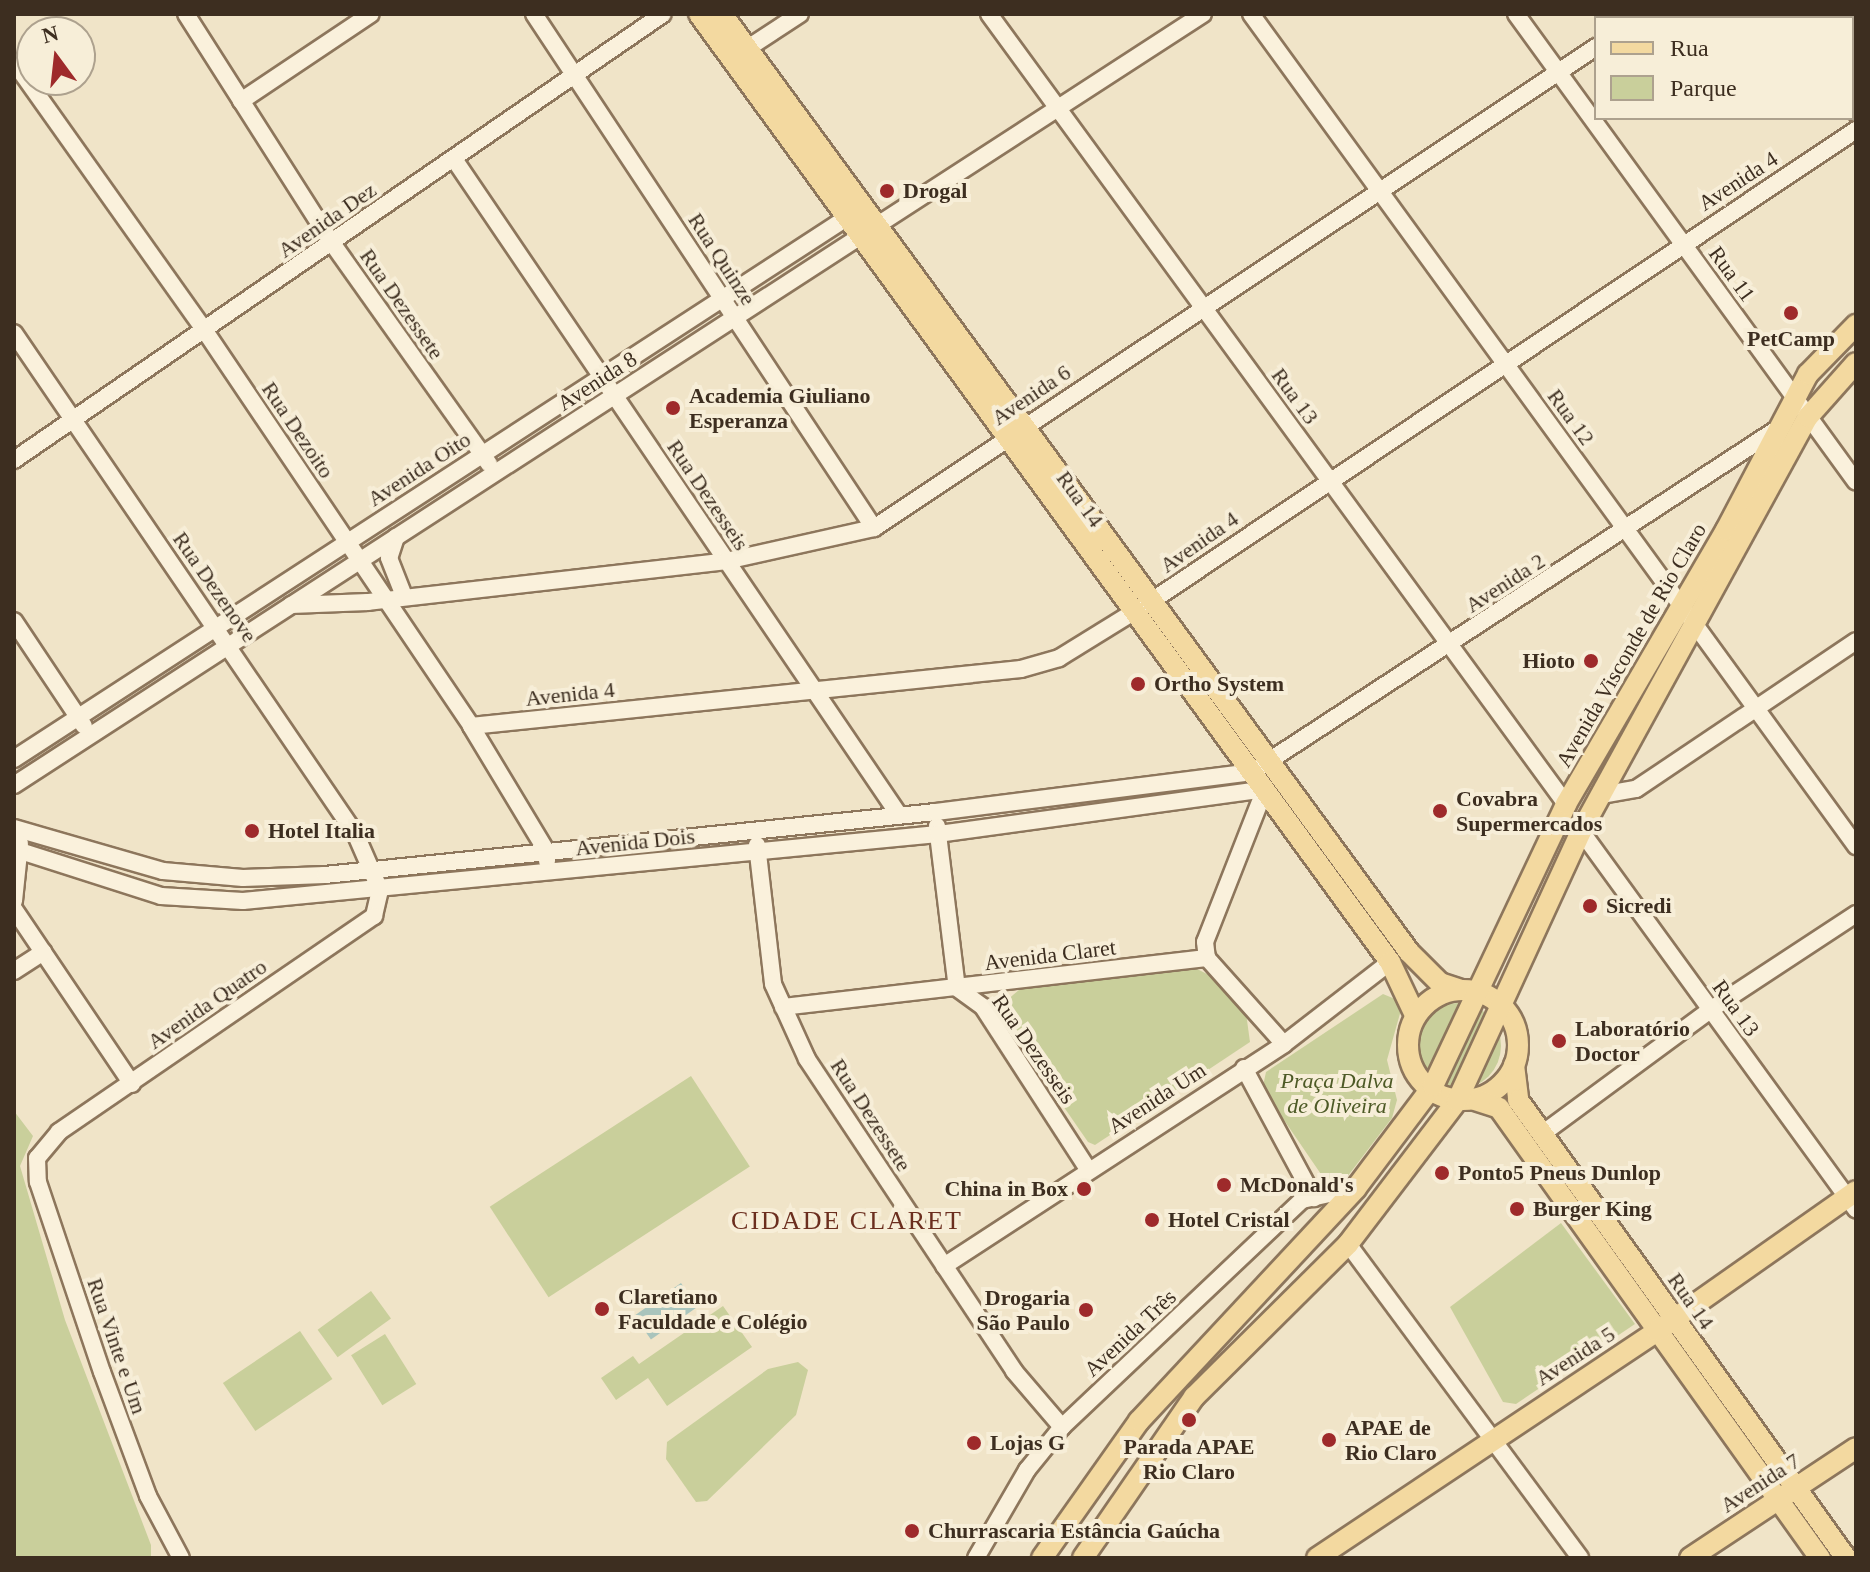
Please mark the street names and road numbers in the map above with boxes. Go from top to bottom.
street label: Avenida 4 [1693,146,1783,216]
street label: Avenida Dez [273,177,381,263]
street label: Rua Quinze [682,208,762,310]
street label: Rua 11 [1703,241,1761,307]
street label: Rua Dezessete [354,244,450,364]
street label: Avenida 8 [552,346,642,416]
street label: Avenida 6 [987,359,1075,431]
street label: Rua 13 [1266,363,1324,429]
street label: Rua Dezoito [256,377,340,483]
street label: Rua 12 [1542,384,1600,450]
street label: Avenida Oito [363,426,475,512]
street label: Rua Dezesseis [661,435,755,555]
street label: Rua 14 [1051,466,1109,532]
street label: Avenida 4 [1155,506,1243,578]
street label: Avenida Visconde de Rio Claro [1550,518,1712,772]
street label: Rua Dezenove [167,527,263,647]
street label: Avenida 2 [1460,548,1550,618]
street label: Avenida 4 [524,676,616,712]
street label: Avenida Dois [574,823,696,861]
street label: Avenida Claret [983,934,1117,976]
street label: Avenida Quatro [142,953,272,1055]
street label: Rua 13 [1707,975,1765,1041]
street label: Rua Dezesseis [987,989,1081,1109]
street label: Rua Dezessete [825,1054,917,1176]
street label: Avenida Um [1103,1057,1211,1139]
street label: Rua 14 [1662,1268,1720,1334]
street label: Rua Vinte e Um [81,1274,153,1418]
street label: Avenida Três [1078,1284,1182,1382]
street label: Avenida 5 [1530,1321,1620,1391]
street label: Avenida 7 [1715,1448,1805,1518]

